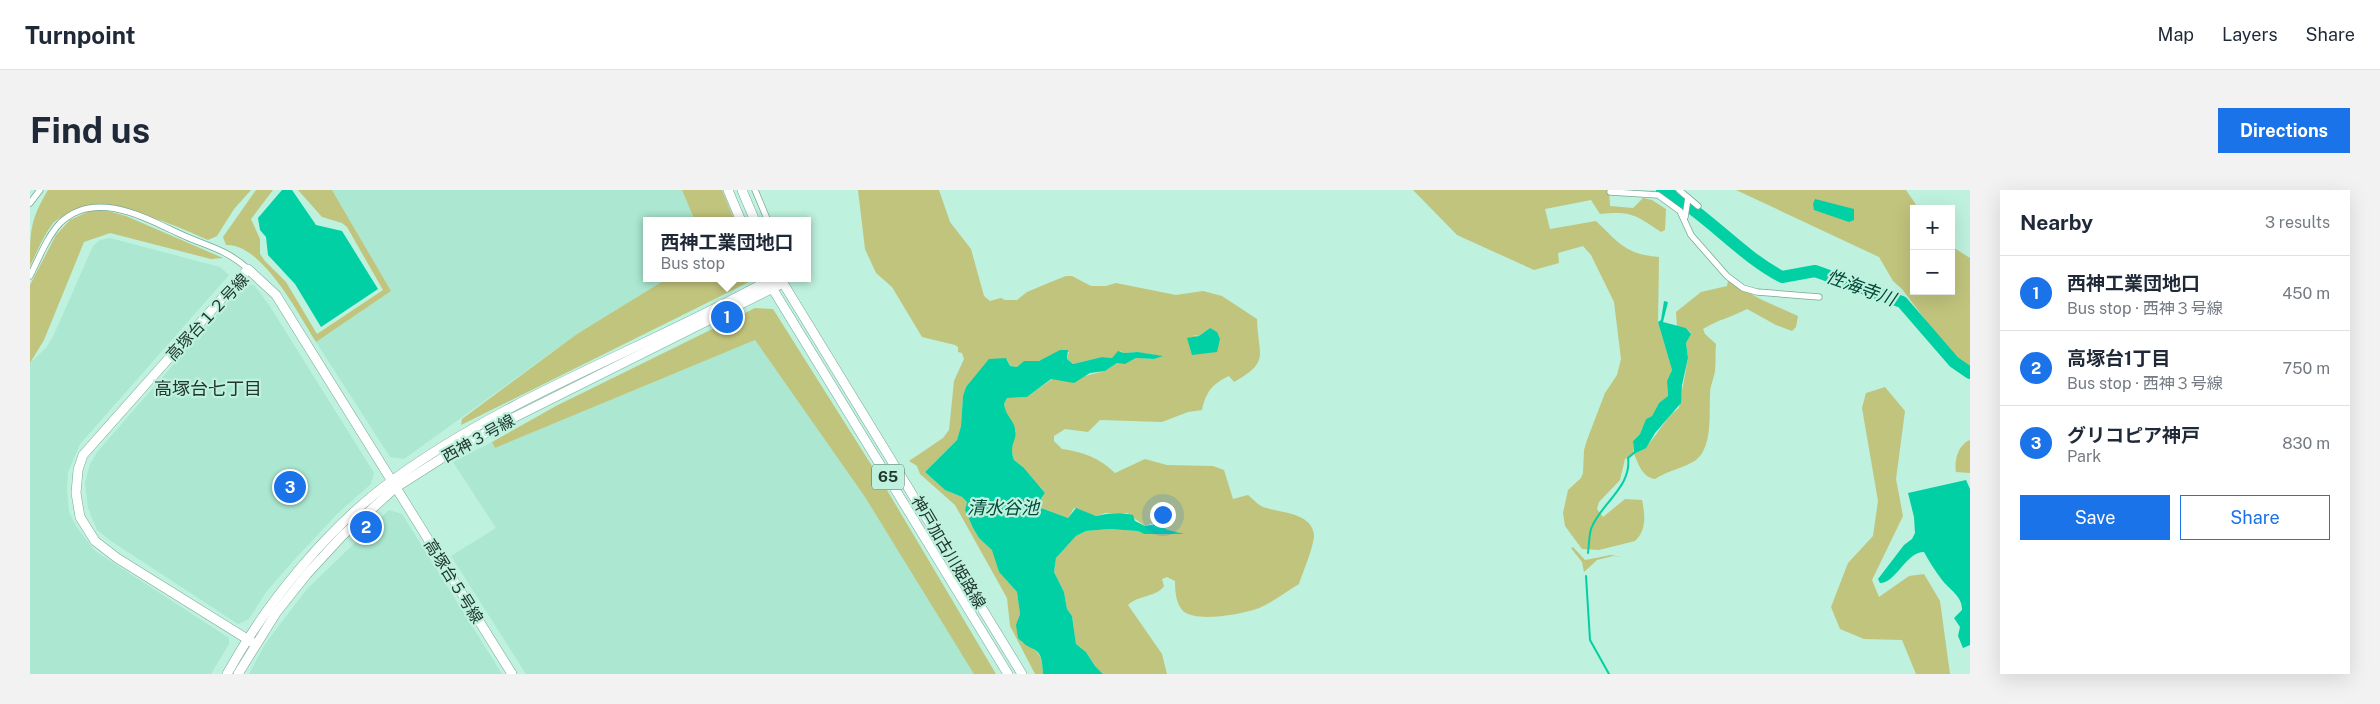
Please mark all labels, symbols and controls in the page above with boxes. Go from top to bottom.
text: Turnpoint [25,21,135,49]
text: Map [2158,24,2194,45]
text: Layers [2222,24,2278,45]
text: Share [2306,24,2355,45]
button: Directions [2218,108,2350,153]
text: Find us [30,110,150,151]
map controls [1910,205,1955,295]
button: + [1910,205,1955,250]
text: Nearby [2020,210,2093,235]
text: 3 results [2265,213,2330,232]
popup [643,217,811,282]
text: 西神工業団地口 [660,231,794,253]
button: − [1910,250,1955,295]
text: Bus stop [660,254,725,273]
water label: 性海寺川 [1824,265,1900,310]
street label: 高塚台１２号線 [162,270,253,365]
text: 西神工業団地口 [2067,272,2200,294]
text: 1 [2033,284,2039,303]
text: 450 m [2282,284,2330,303]
pin: 1 [711,298,743,336]
text: Bus stop · 西神３号線 [2067,299,2223,318]
text: 高塚台1丁目 [2067,347,2170,369]
text: 2 [2031,359,2041,378]
text: 750 m [2283,359,2330,378]
text: Bus stop · 西神３号線 [2067,374,2223,393]
district label: 高塚台七丁目 [154,378,262,399]
street label: 西神３号線 [439,411,518,466]
text: グリコピア神戸 [2067,424,2200,446]
text: 3 [2031,434,2041,453]
text: 830 m [2282,434,2330,453]
text: Park [2067,447,2101,466]
road number: 65 [872,464,904,490]
pin: 3 [274,468,306,506]
street label: 神戸加古川姫路線 [907,492,990,612]
button: Save [2020,495,2170,540]
button: Share [2180,495,2330,540]
water label: 清水谷池 [967,497,1041,518]
your location [1150,502,1176,528]
pin: 2 [350,508,382,546]
street label: 高塚台５号線 [420,536,487,627]

